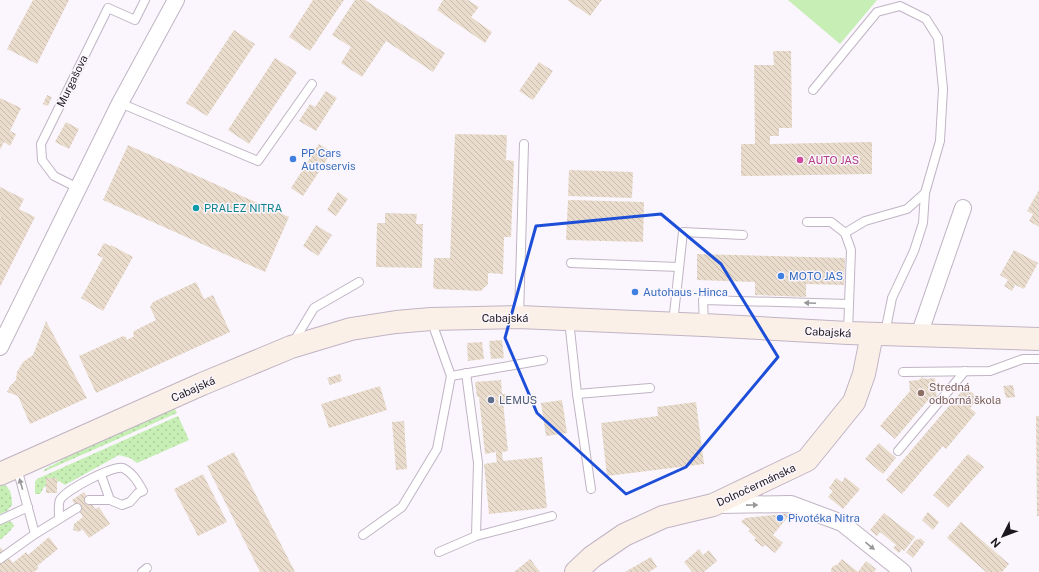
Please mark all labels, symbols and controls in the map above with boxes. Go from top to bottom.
street label: Murgašova [54,53,90,109]
place label: PP Cars Autoservis [301,147,356,172]
marker: PP Cars Autoservis [288,154,298,164]
place label: AUTO JAS [808,154,859,166]
marker: AUTO JAS [795,155,805,165]
place label: PRALEZ NITRA [204,202,283,214]
marker: PRALEZ NITRA [191,203,201,213]
place label: MOTO JAS [789,270,843,282]
marker: MOTO JAS [776,271,786,281]
place label: Autohaus - Hinca [643,286,728,298]
marker: Autohaus - Hinca [630,287,640,297]
one-way arrow [803,300,816,306]
street label: Cabajská [482,312,528,324]
street label: Cabajská [804,325,852,339]
street label: Cabajská [169,374,217,404]
place label: Stredná odborná škola [929,381,1001,406]
marker: Stredná odborná škola [916,388,926,398]
place label: LEMUS [499,394,537,406]
marker: LEMUS [486,395,496,405]
street label: Dolnočermánska [715,461,797,509]
one-way arrow [18,478,24,490]
one-way arrow [746,502,759,508]
place label: Pivotéka Nitra [788,512,860,524]
marker: Pivotéka Nitra [775,513,785,523]
north arrow [983,516,1023,556]
text: N [988,535,1003,550]
one-way arrow [865,541,876,550]

